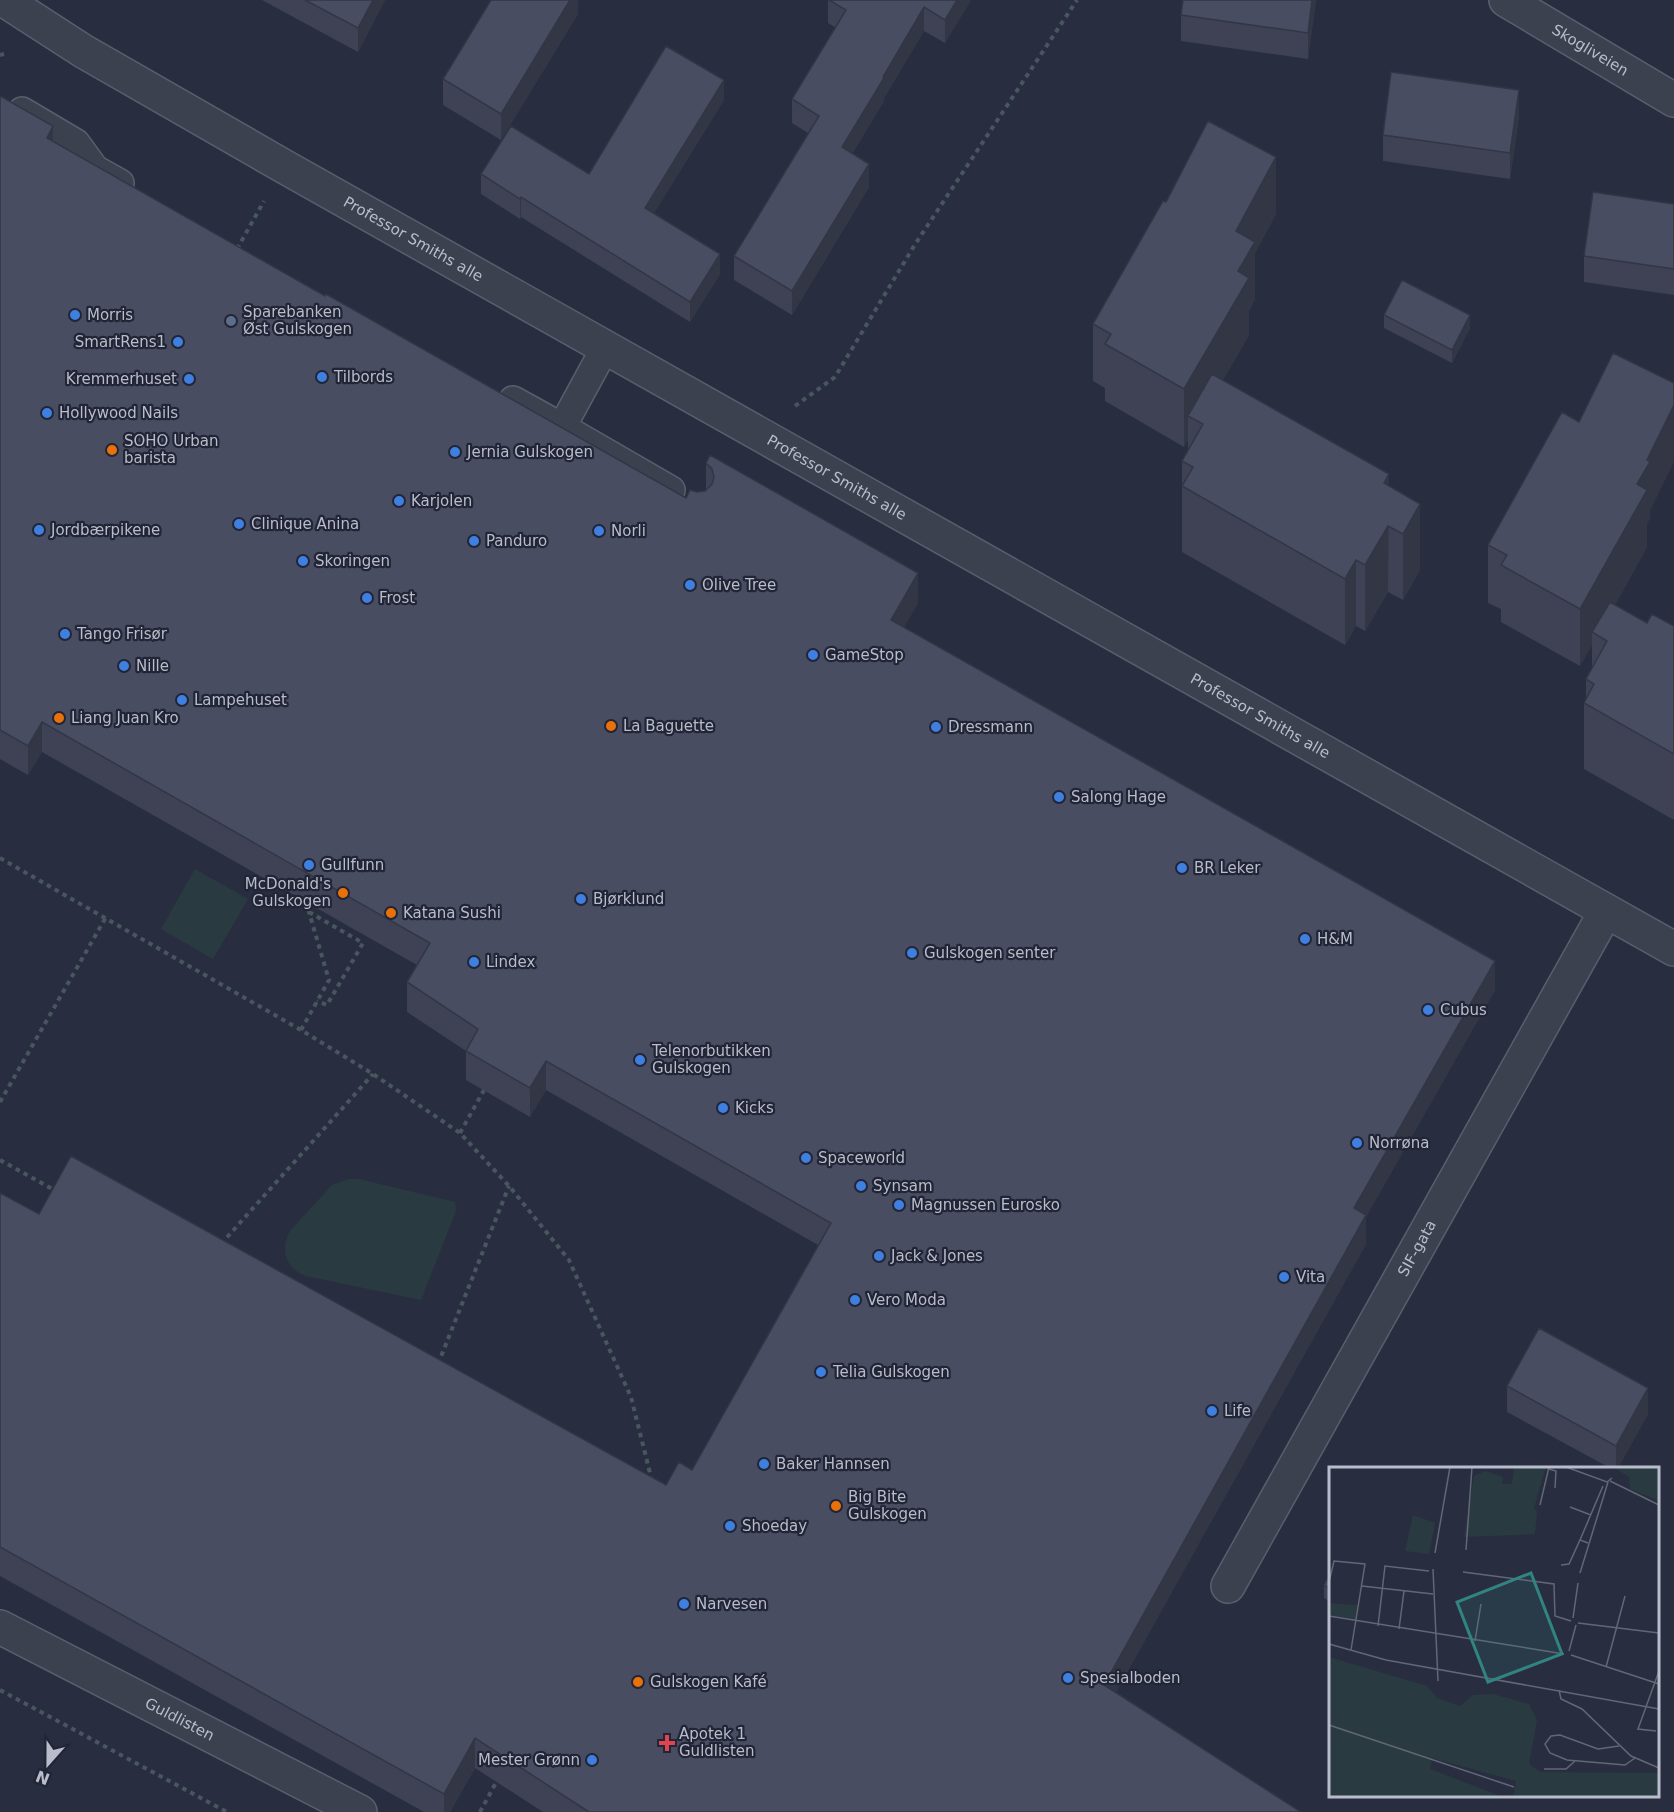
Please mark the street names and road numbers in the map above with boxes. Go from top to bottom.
street label: Skogliveien [1549,20,1632,80]
street label: Professor Smiths alle [340,193,486,286]
street label: Professor Smiths alle [764,431,910,524]
street label: Professor Smiths alle [1187,670,1333,762]
street label: SIF-gata [1394,1217,1440,1280]
street label: Guldlisten [142,1694,217,1745]

